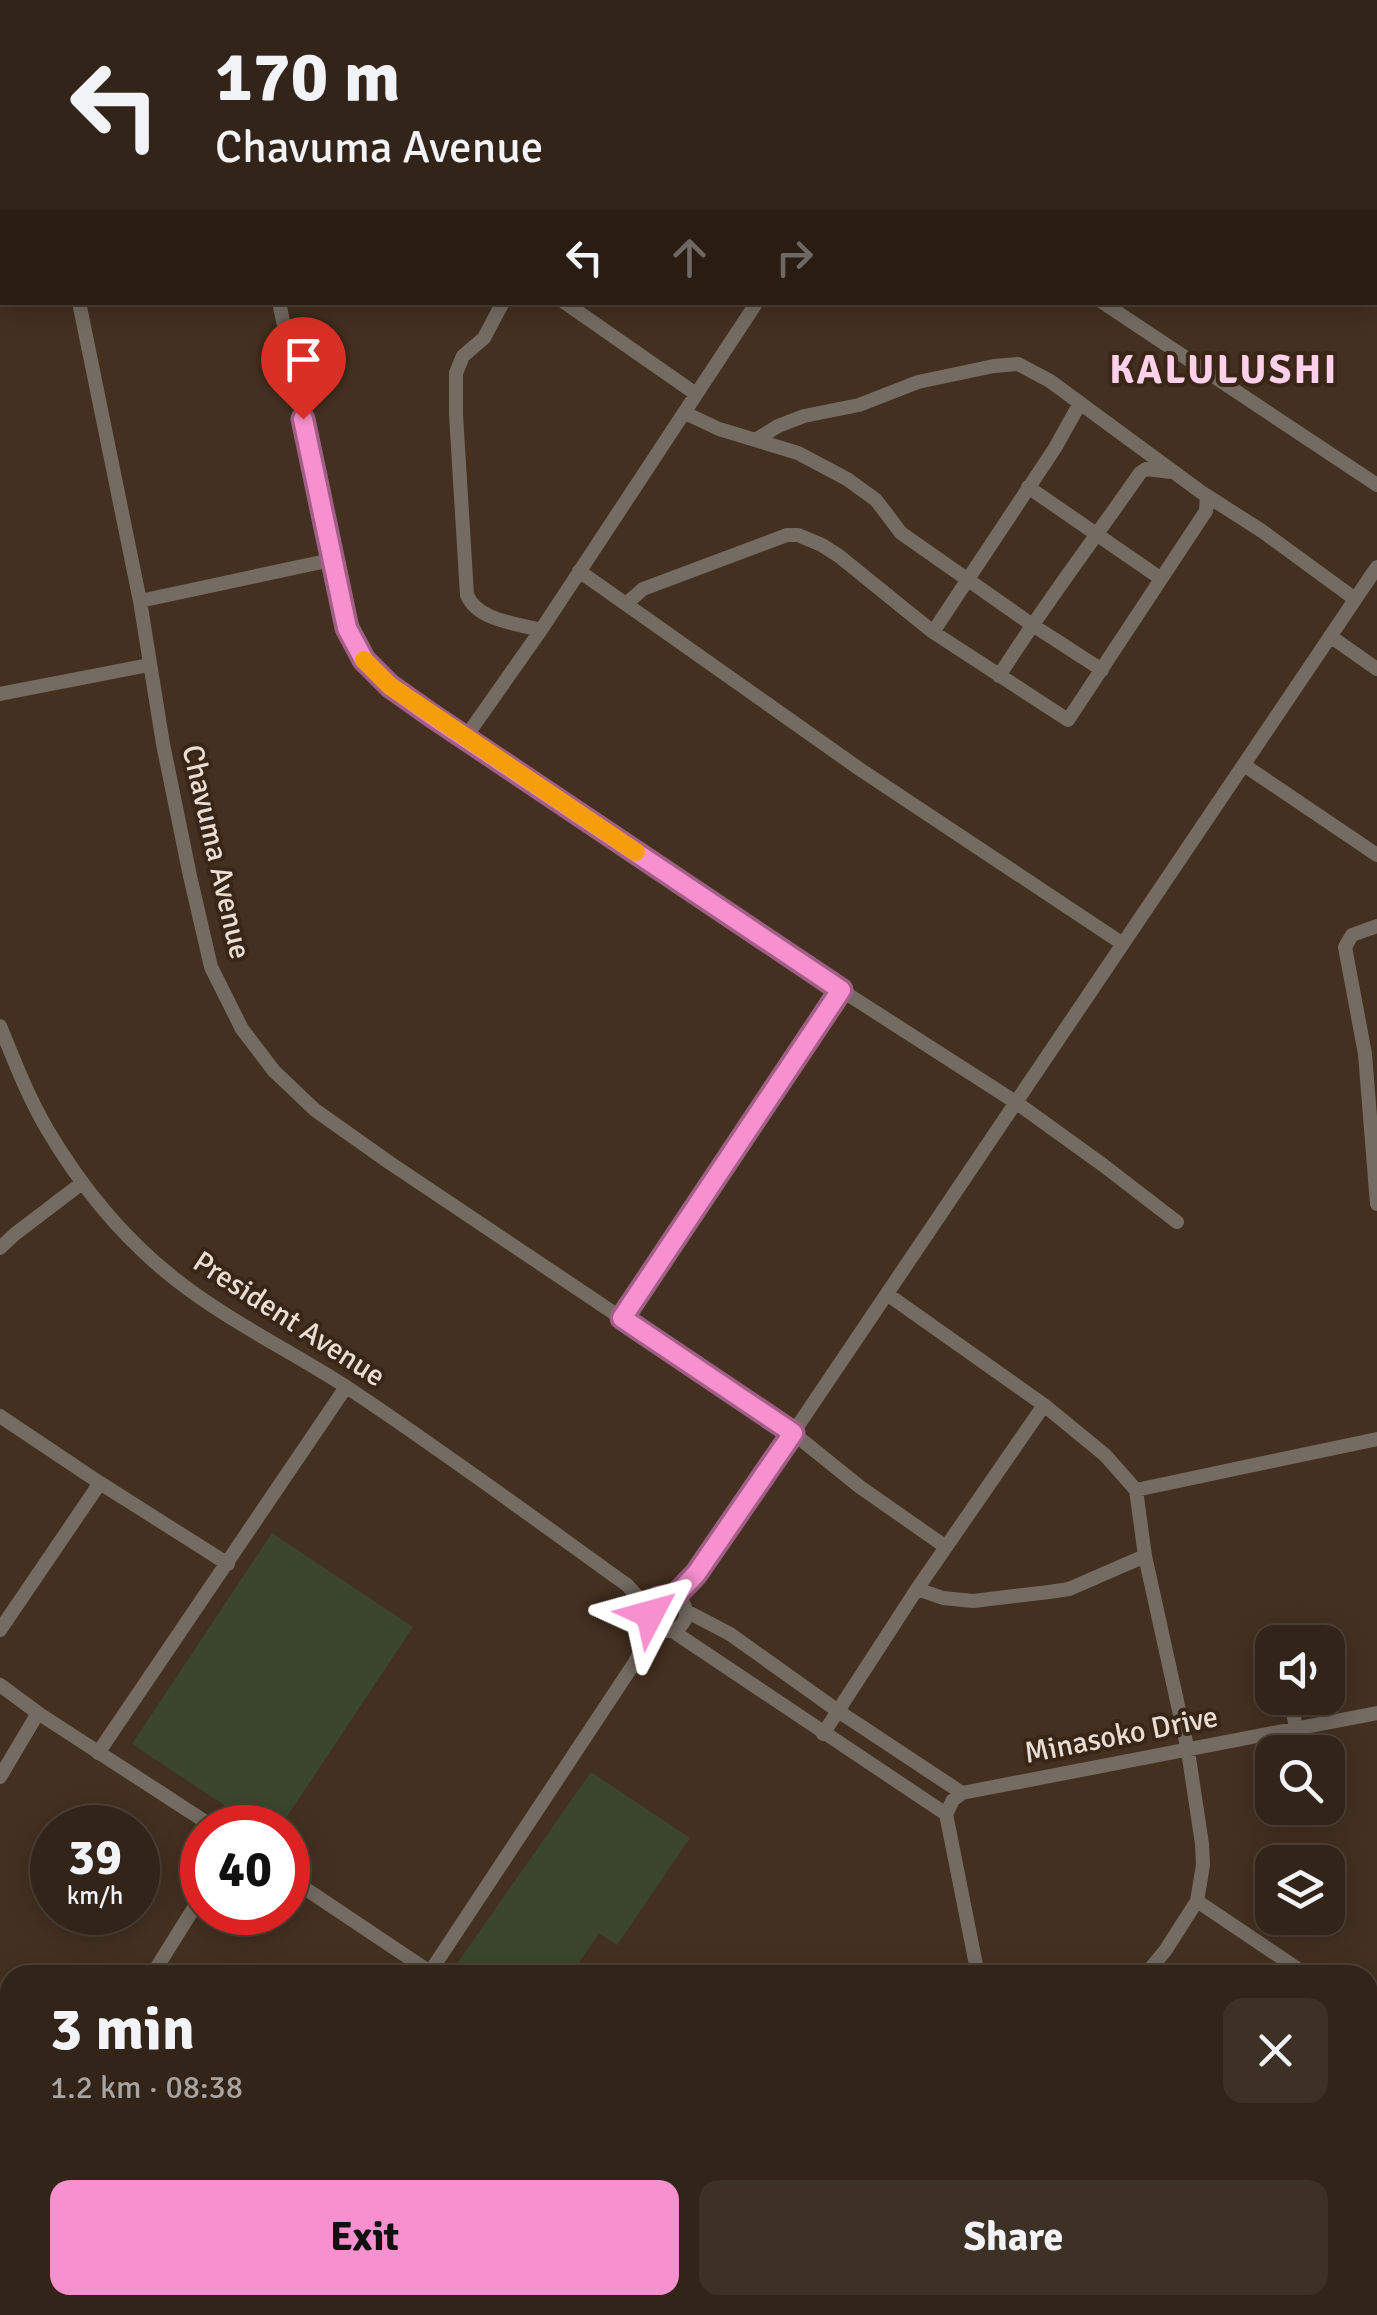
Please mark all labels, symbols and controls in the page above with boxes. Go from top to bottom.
text: 170 m [215,34,400,120]
icon: left [50,40,180,170]
text: Chavuma Avenue [215,120,543,175]
icon: left [557,230,612,285]
icon: ahead [662,230,717,285]
icon: right [767,230,822,285]
pin [261,317,346,420]
icon: arrive [276,332,331,387]
district label: KALULUSHI [1109,345,1339,395]
street label: Chavuma Avenue [173,741,259,963]
street label: President Avenue [186,1243,392,1395]
position arrow [598,1562,702,1666]
map controls [1255,1625,1345,1935]
button: sound [1255,1625,1345,1715]
street label: Minasoko Drive [1021,1698,1221,1772]
button: search [1255,1735,1345,1825]
speed limit sign: 40 [180,1805,310,1935]
text: 39 [68,1827,122,1889]
button: layers [1255,1845,1345,1935]
text: km/h [67,1880,123,1911]
text: 3 min [50,1993,195,2067]
button: close [1223,1998,1328,2103]
text: 1.2 km · 08:38 [50,2068,243,2107]
button: Exit [50,2180,679,2295]
button: Share [699,2180,1328,2295]

